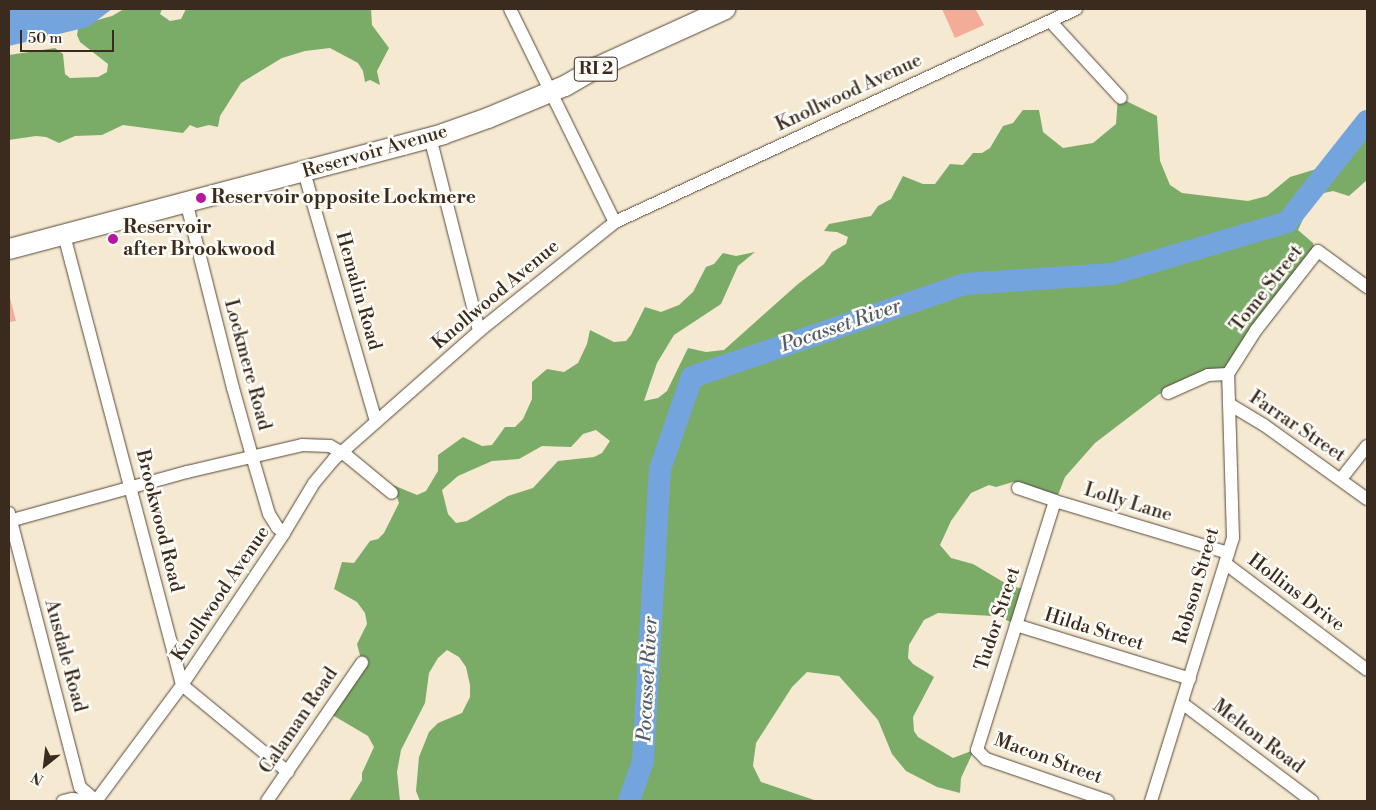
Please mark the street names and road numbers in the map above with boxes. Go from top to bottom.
street label: Knollwood Avenue [772,49,926,137]
road number: RI 2 [574,54,618,85]
street label: Reservoir Avenue [300,120,450,184]
street label: Hemalin Road [330,229,386,353]
street label: Knollwood Avenue [428,235,564,355]
street label: Tome Street [1226,241,1308,337]
street label: Lockmere Road [219,297,275,433]
street label: Farrar Street [1245,387,1349,467]
street label: Brookwood Road [130,448,188,594]
street label: Lolly Lane [1081,479,1175,527]
street label: Knollwood Avenue [167,522,275,666]
street label: Robson Street [1169,525,1225,647]
street label: Hollins Drive [1243,549,1349,637]
street label: Tudor Street [970,564,1026,674]
street label: Ausdale Road [39,597,91,715]
street label: Hilda Street [1041,604,1147,656]
street label: Calaman Road [255,663,343,779]
street label: Melton Road [1208,695,1308,779]
street label: Macon Street [991,729,1105,789]

